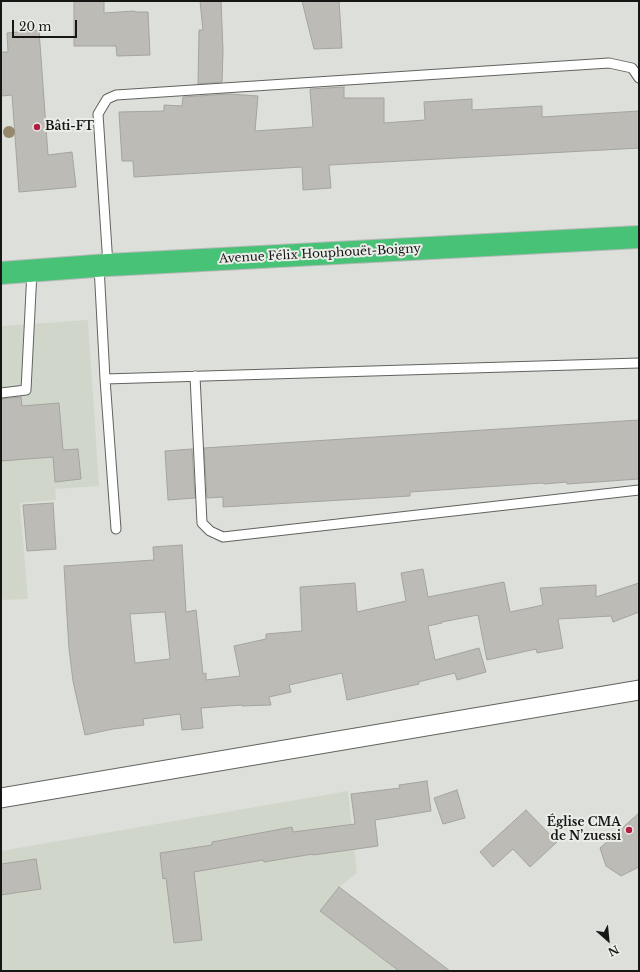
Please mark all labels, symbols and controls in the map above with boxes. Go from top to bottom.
scale bar [14,12,79,38]
text: 20 m [19,19,51,34]
place label: Bâti-FT [45,120,94,134]
marker: Bâti-FT [32,122,42,132]
street label: Avenue Félix Houphouët-Boigny [219,242,421,266]
place label: Église CMA de N’zuessi [547,816,621,844]
marker: Église CMA de N’zuessi [624,825,634,835]
north arrow [588,920,628,960]
text: N [606,942,621,959]

